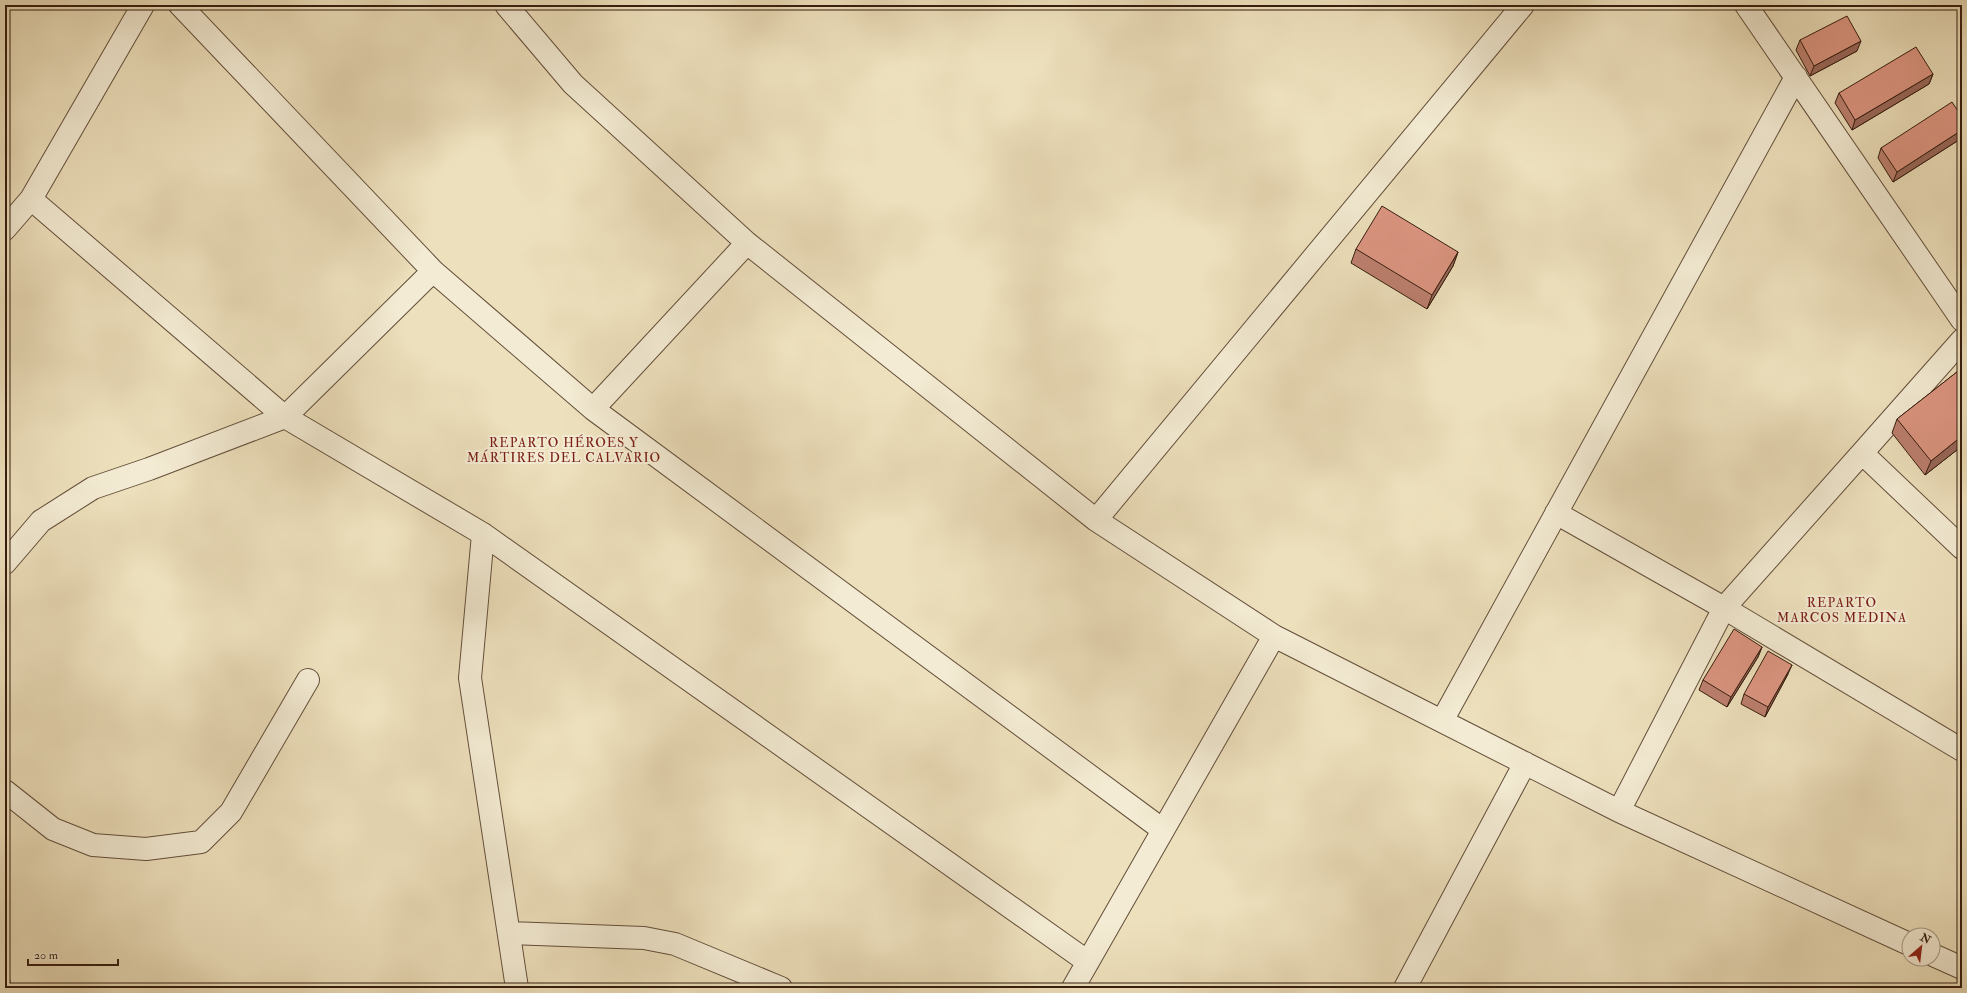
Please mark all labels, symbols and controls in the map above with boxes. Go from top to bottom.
district label: REPARTO HÉROES Y MÁRTIRES DEL CALVARIO [467,434,661,466]
district label: REPARTO MARCOS MEDINA [1777,595,1907,626]
north arrow [1901,927,1941,967]
text: N [1917,930,1934,947]
scale bar [28,941,118,967]
text: 20 m [34,948,59,963]

